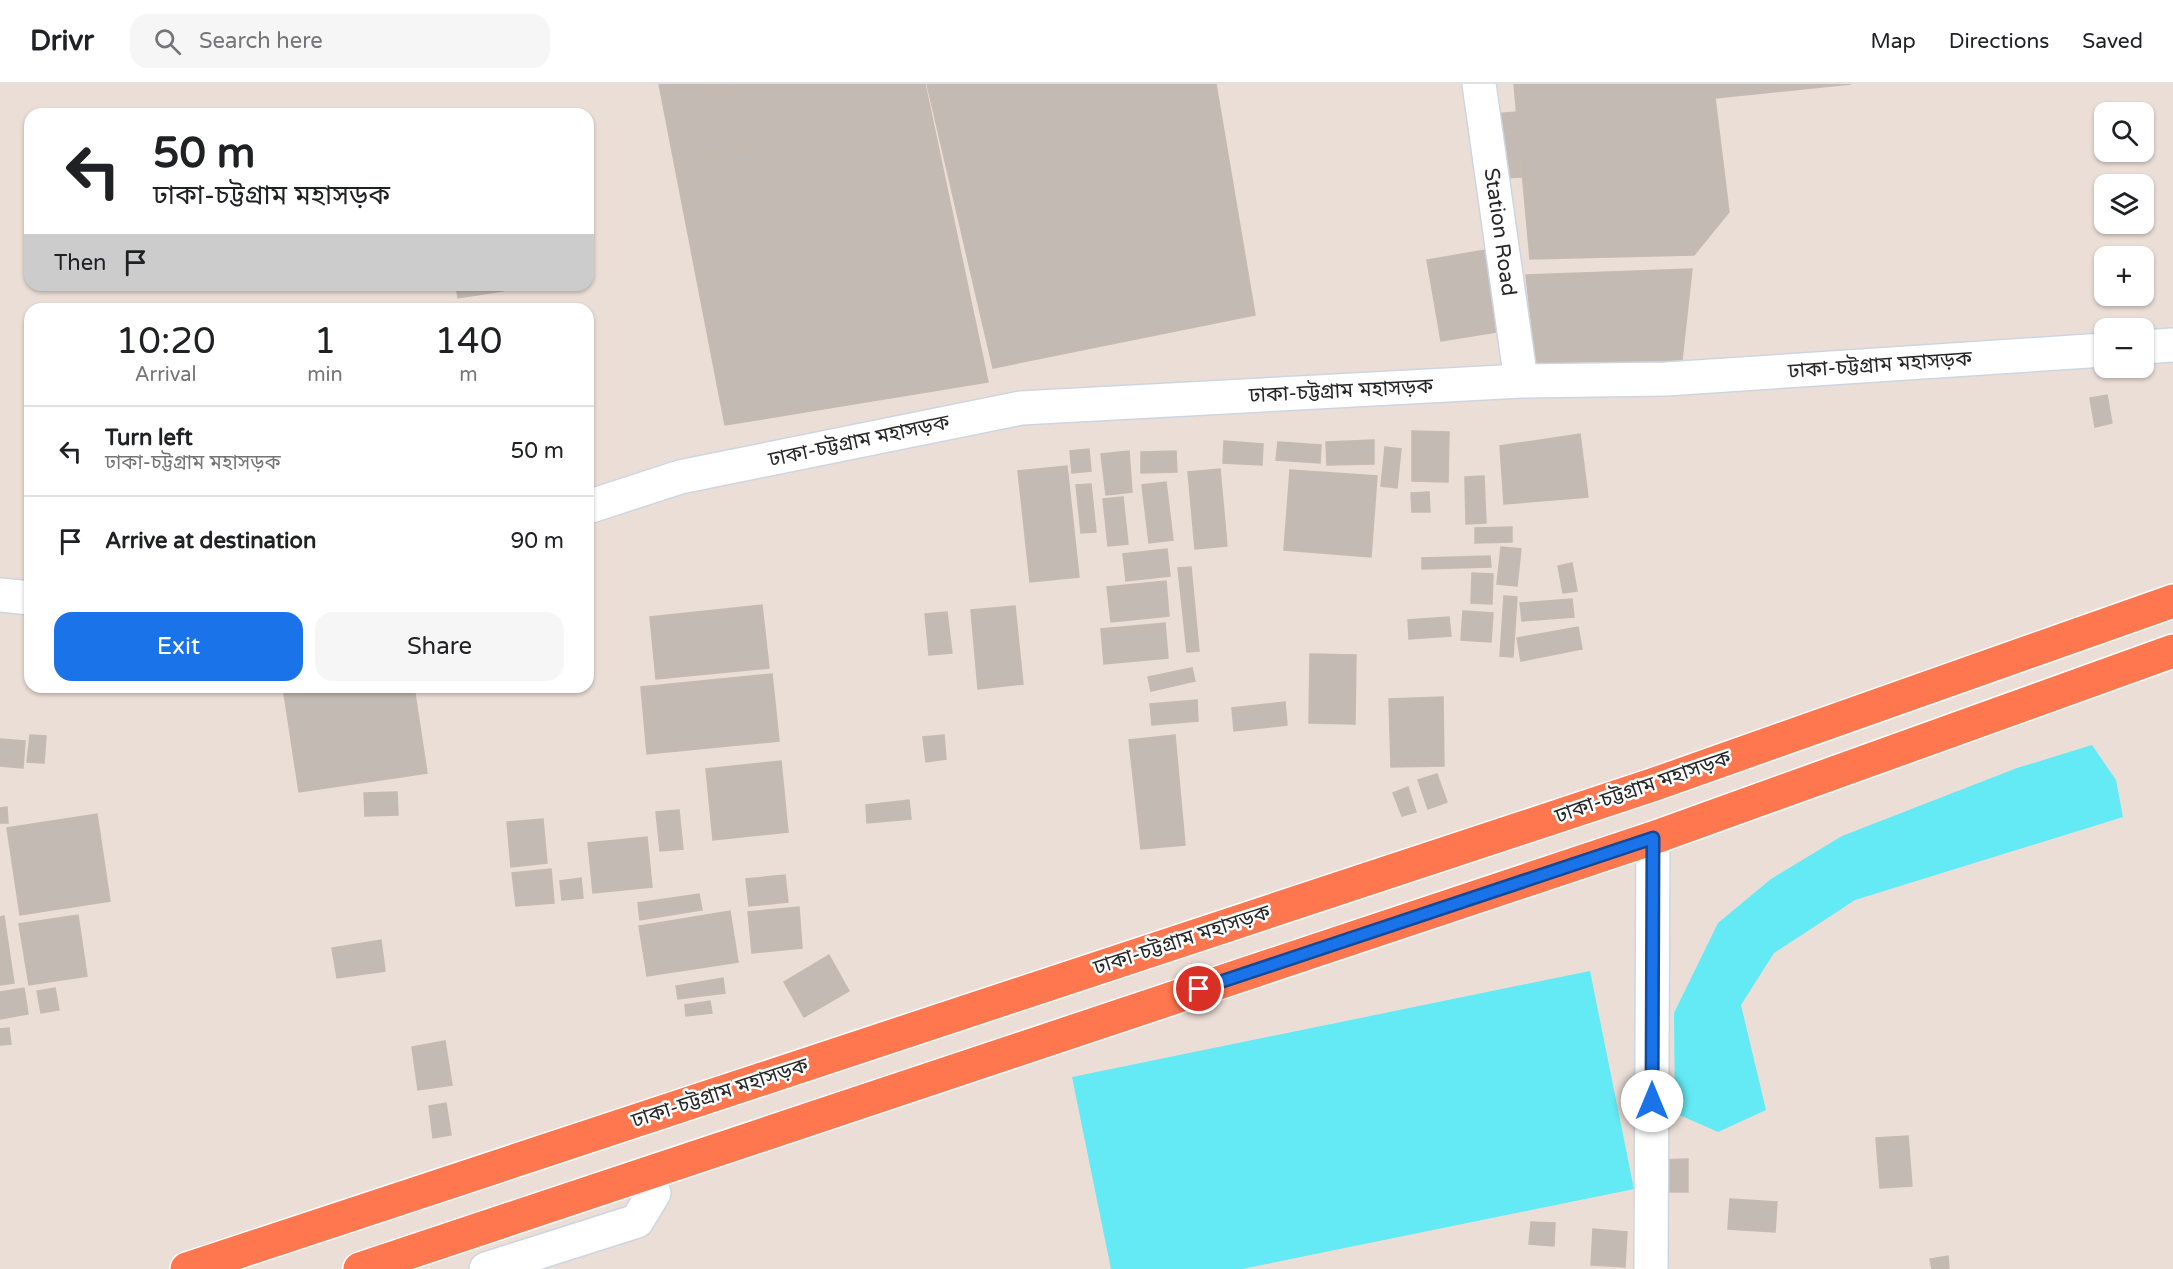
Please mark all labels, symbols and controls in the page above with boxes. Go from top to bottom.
search box [130,14,550,68]
text: Drivr [30,24,94,58]
icon: search [151,25,184,58]
text: Search here [199,28,323,54]
text: Map [1870,29,1916,54]
text: Directions [1949,29,2049,54]
text: Saved [2082,29,2143,54]
map controls [2094,102,2154,378]
button: search [2094,102,2154,162]
text: 50 m [153,128,255,179]
icon: left [54,132,132,210]
street label: Station Road [1479,166,1521,298]
button: layers [2094,174,2154,234]
text: ঢাকা-চট্টগ্রাম মহাসড়ক [153,179,390,212]
icon: arrive [119,246,152,279]
button: + [2094,246,2154,306]
text: Then [54,250,107,276]
button: − [2094,318,2154,378]
text: 10:20 [116,320,216,363]
text: 1 [314,320,336,363]
text: 140 [434,320,502,363]
street label: ঢাকা-চট্টগ্রাম মহাসড়ক [1786,346,1974,384]
text: Arrival [135,363,197,387]
text: min [307,363,343,387]
text: m [459,363,478,387]
street label: ঢাকা-চট্টগ্রাম মহাসড়ক [1247,374,1435,408]
street label: ঢাকা-চট্টগ্রাম মহাসড়ক [765,409,953,473]
text: Turn left [105,425,193,451]
icon: left [54,435,87,468]
text: 50 m [510,438,564,464]
text: ঢাকা-চট্টগ্রাম মহাসড়ক [105,451,281,475]
icon: arrive [54,525,87,558]
text: Arrive at destination [105,528,316,554]
text: 90 m [510,528,564,554]
button: Exit [54,612,303,681]
button: Share [315,612,564,681]
street label: ঢাকা-চট্টগ্রাম মহাসড়ক [1551,745,1735,829]
street label: ঢাকা-চট্টগ্রাম মহাসড়ক [1089,899,1275,981]
pin [1173,963,1224,1014]
icon: arrive [1182,972,1215,1005]
street label: ঢাকা-চট্টগ্রাম মহাসড়ক [627,1052,813,1134]
position arrow [1620,1069,1684,1133]

